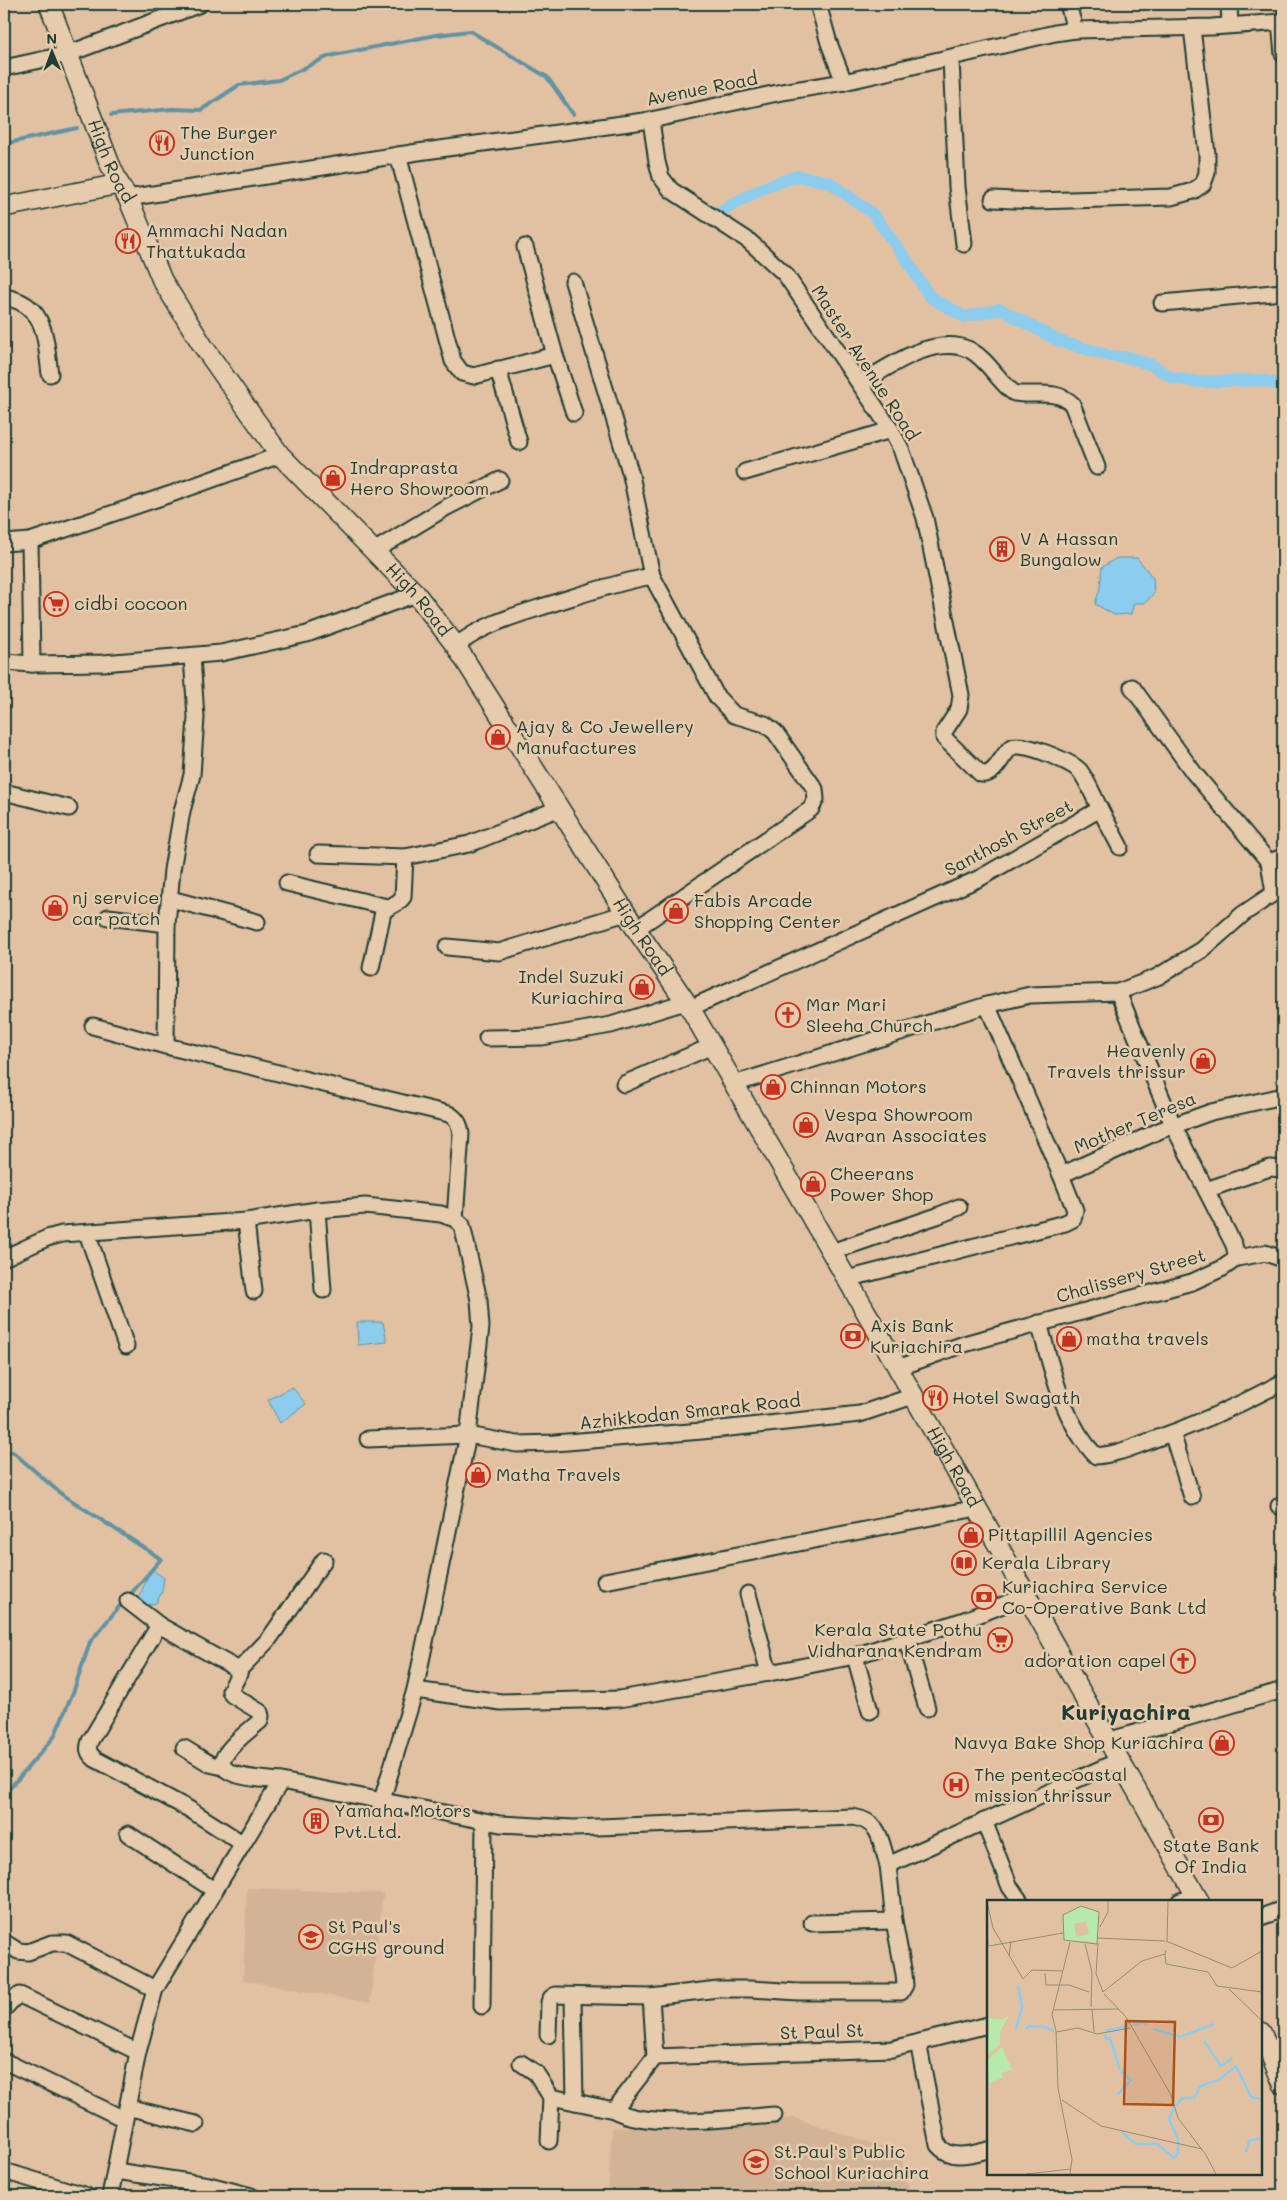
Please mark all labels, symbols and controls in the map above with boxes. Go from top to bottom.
north arrow [28,28,78,78]
text: N [46,29,57,48]
street label: Avenue Road [644,65,760,111]
street label: High Road [83,115,141,207]
place label: The Burger Junction [180,120,278,165]
restaurant icon: The Burger Junction [149,130,175,156]
place label: Ammachi Nadan Thattukada [146,218,287,263]
restaurant icon: Ammachi Nadan Thattukada [115,228,141,254]
street label: Master Avenue Road [806,280,925,445]
place label: Indraprasta Hero Showroom [350,455,489,500]
shop icon: Indraprasta Hero Showroom [320,465,346,491]
place label: V A Hassan Bungalow [1020,526,1118,571]
building icon: V A Hassan Bungalow [989,536,1015,562]
street label: High Road [381,557,457,641]
supermarket icon: cidbi cocoon [43,591,69,617]
place label: cidbi cocoon [74,591,187,615]
place label: Ajay & Co Jewellery Manufactures [516,714,694,759]
shop icon: Ajay & Co Jewellery Manufactures [485,724,511,750]
street label: Santhosh Street [940,793,1077,881]
place label: nj service car patch [72,885,160,930]
place label: Fabis Arcade Shopping Center [694,888,841,933]
street label: High Road [608,892,678,980]
shop icon: nj service car patch [42,895,68,921]
shop icon: Fabis Arcade Shopping Center [663,898,689,924]
place label: Indel Suzuki Kuriachira [518,964,624,1009]
shop icon: Indel Suzuki Kuriachira [629,974,655,1000]
place label: Mar Mari Sleeha Church [806,992,933,1037]
church icon: Mar Mari Sleeha Church [775,1002,801,1028]
place label: Heavenly Travels thrissur [1047,1038,1186,1083]
shop icon: Heavenly Travels thrissur [1190,1048,1216,1074]
shop icon: Chinnan Motors [760,1074,786,1100]
place label: Chinnan Motors [790,1074,927,1098]
street label: Mother Teresa [1070,1086,1199,1159]
place label: Vespa Showroom Avaran Associates [824,1102,987,1147]
shop icon: Vespa Showroom Avaran Associates [793,1112,819,1138]
place label: Cheerans Power Shop [830,1161,934,1206]
shop icon: Cheerans Power Shop [800,1171,826,1197]
street label: Chalissery Street [1053,1242,1208,1308]
place label: Axis Bank Kuriachira [870,1313,963,1358]
bank icon: Axis Bank Kuriachira [840,1323,866,1349]
shop icon: matha travels [1056,1326,1082,1352]
place label: matha travels [1086,1326,1209,1350]
restaurant icon: Hotel Swagath [922,1385,948,1411]
place label: Hotel Swagath [952,1385,1080,1409]
street label: Azhikkodan Smarak Road [578,1387,802,1435]
street label: High Road [922,1421,987,1511]
shop icon: Matha Travels [465,1462,491,1488]
place label: Matha Travels [496,1462,621,1486]
shop icon: Pittapillil Agencies [958,1522,984,1548]
place label: Pittapillil Agencies [988,1522,1153,1546]
library icon: Kerala Library [951,1550,977,1576]
place label: Kerala Library [982,1550,1111,1574]
place label: Kuriachira Service Co-Operative Bank Ltd [1002,1574,1206,1619]
bank icon: Kuriachira Service Co-Operative Bank Ltd [971,1584,997,1610]
place label: Kerala State Pothu Vidharana Kendram [807,1617,982,1662]
supermarket icon: Kerala State Pothu Vidharana Kendram [987,1627,1013,1653]
place label: adoration capel [1024,1648,1166,1672]
church icon: adoration capel [1170,1648,1196,1674]
district label: Kuriyachira [1061,1697,1191,1726]
place label: Navya Bake Shop Kuriachira [954,1730,1204,1754]
shop icon: Navya Bake Shop Kuriachira [1209,1730,1235,1756]
place label: The pentecoastal mission thrissur [974,1762,1127,1807]
hospital icon: The pentecoastal mission thrissur [943,1772,969,1798]
place label: Yamaha Motors Pvt.Ltd. [334,1798,471,1843]
bank icon: State Bank Of India [1198,1807,1224,1833]
building icon: Yamaha Motors Pvt.Ltd. [303,1808,329,1834]
place label: State Bank Of India [1163,1833,1259,1878]
inset map [987,1900,1262,2175]
place label: St Paul's CGHS ground [328,1914,444,1959]
school or university icon: St Paul's CGHS ground [298,1924,324,1950]
street label: St Paul St [779,2018,864,2044]
place label: St.Paul's Public School Kuriachira [774,2139,930,2184]
school or university icon: St.Paul's Public School Kuriachira [743,2149,769,2175]

